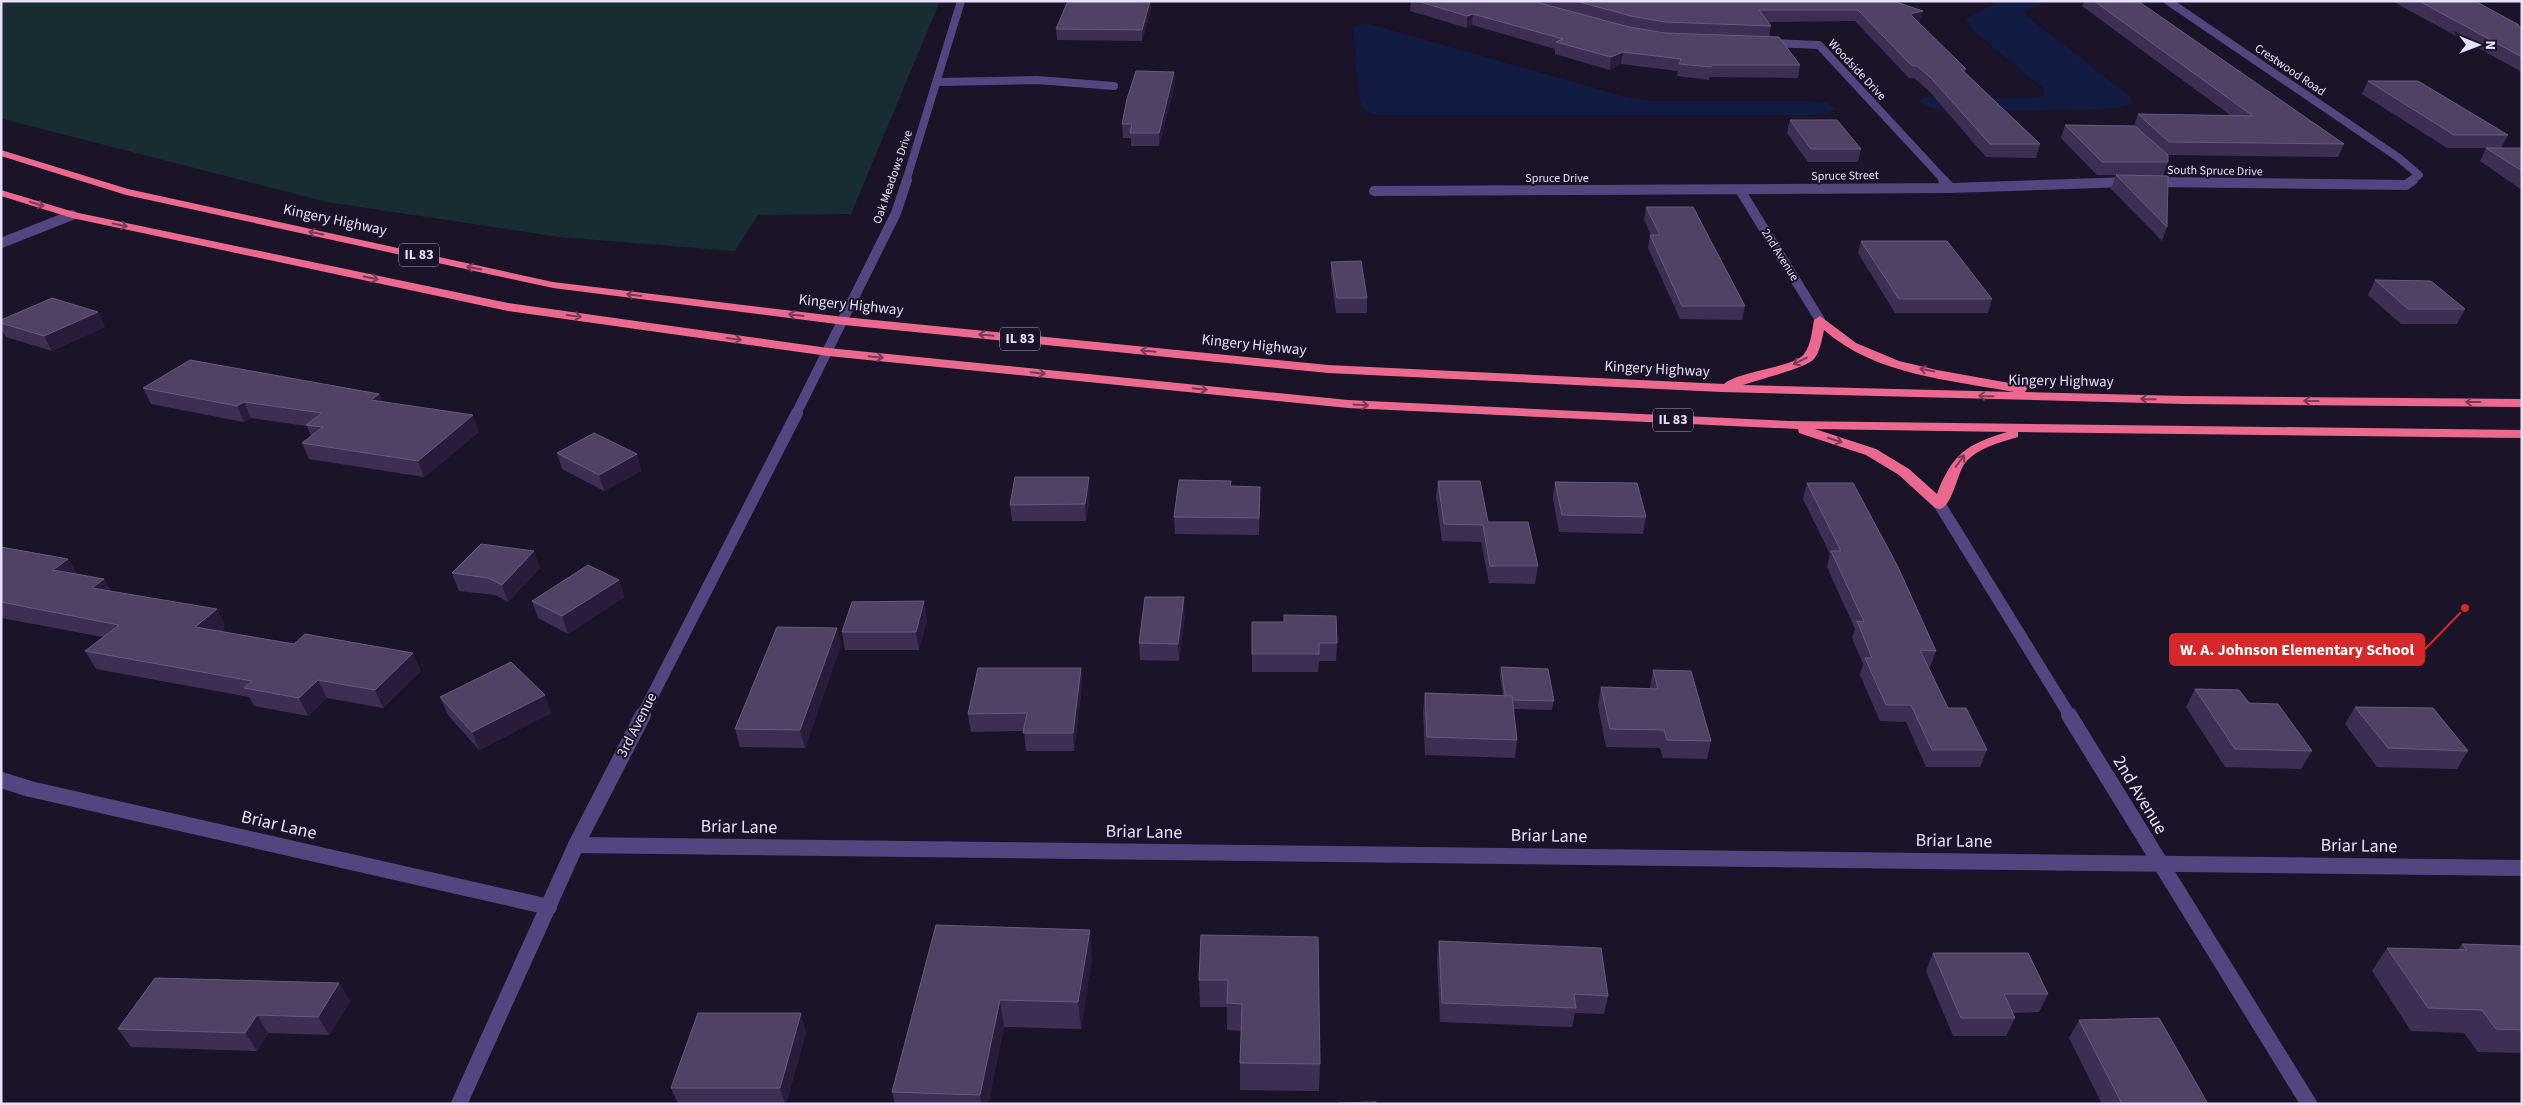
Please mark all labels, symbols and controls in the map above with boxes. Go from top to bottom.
north arrow [2453,20,2503,70]
street label: Woodside Drive [1824,36,1890,104]
street label: Crestwood Road [2251,40,2329,100]
text: N [2480,40,2500,50]
street label: Oak Meadows Drive [869,128,917,226]
street label: South Spruce Drive [2167,162,2263,180]
street label: Spruce Street [1811,167,1879,185]
street label: Spruce Drive [1525,170,1589,187]
street label: Kingery Highway [281,199,389,241]
one-way arrow [28,200,44,209]
one-way arrow [111,221,127,230]
street label: 2nd Avenue [1757,226,1803,284]
one-way arrow [308,228,324,237]
road number: IL 83 [399,244,439,266]
one-way arrow [467,262,483,272]
one-way arrow [362,274,378,283]
street label: Kingery Highway [798,289,904,321]
one-way arrow [627,290,643,300]
one-way arrow [788,310,804,320]
one-way arrow [565,312,581,322]
road number: IL 83 [1000,328,1040,350]
street label: Kingery Highway [1201,329,1307,361]
one-way arrow [978,330,994,340]
one-way arrow [726,334,742,344]
one-way arrow [1140,346,1156,356]
one-way arrow [868,352,884,362]
street label: Kingery Highway [1604,356,1710,382]
one-way arrow [1793,356,1808,366]
one-way arrow [1919,365,1935,375]
one-way arrow [1030,368,1046,378]
street label: Kingery Highway [2008,370,2114,392]
one-way arrow [1191,384,1207,394]
one-way arrow [1978,391,1994,400]
one-way arrow [2140,395,2156,404]
one-way arrow [2303,396,2319,406]
one-way arrow [2465,397,2482,407]
one-way arrow [1353,400,1369,409]
road number: IL 83 [1653,408,1693,432]
one-way arrow [1827,436,1842,445]
one-way arrow [1954,455,1965,468]
callout: W. A. Johnson Elementary School [2170,634,2424,665]
text: W. A. Johnson Elementary School [2180,639,2414,661]
street label: 3rd Avenue [612,689,662,761]
street label: 2nd Avenue [2107,751,2173,839]
street label: Briar Lane [239,804,319,846]
street label: Briar Lane [700,814,778,840]
street label: Briar Lane [1105,819,1183,845]
street label: Briar Lane [1510,823,1588,849]
street label: Briar Lane [1915,828,1993,854]
street label: Briar Lane [2320,833,2398,859]

